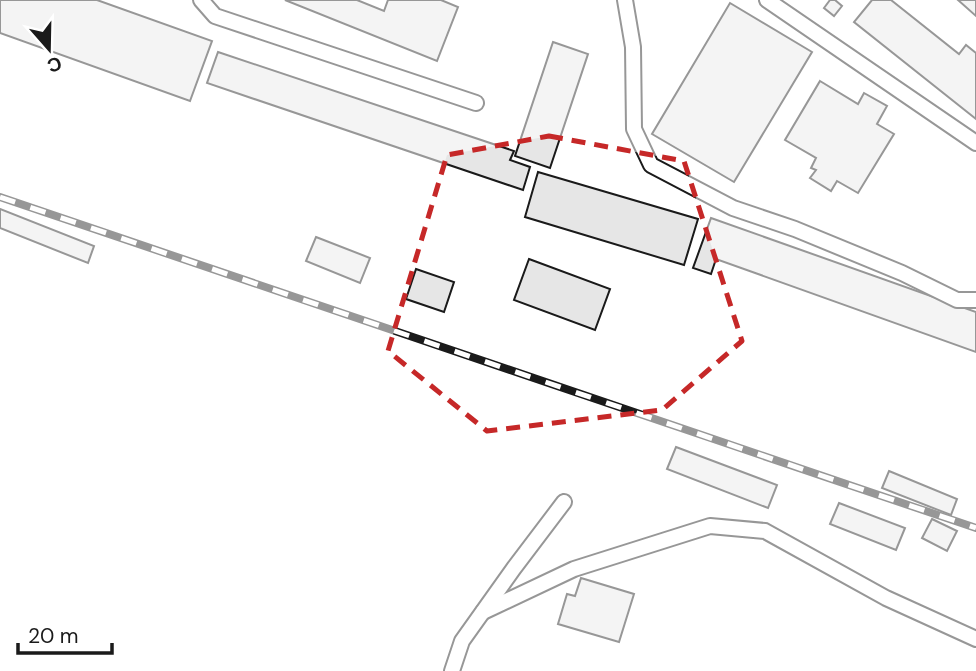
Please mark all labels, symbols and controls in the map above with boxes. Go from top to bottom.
north arrow [14,14,84,84]
text: С [44,50,65,79]
scale bar [18,612,112,656]
text: 20 m [28,622,79,650]

